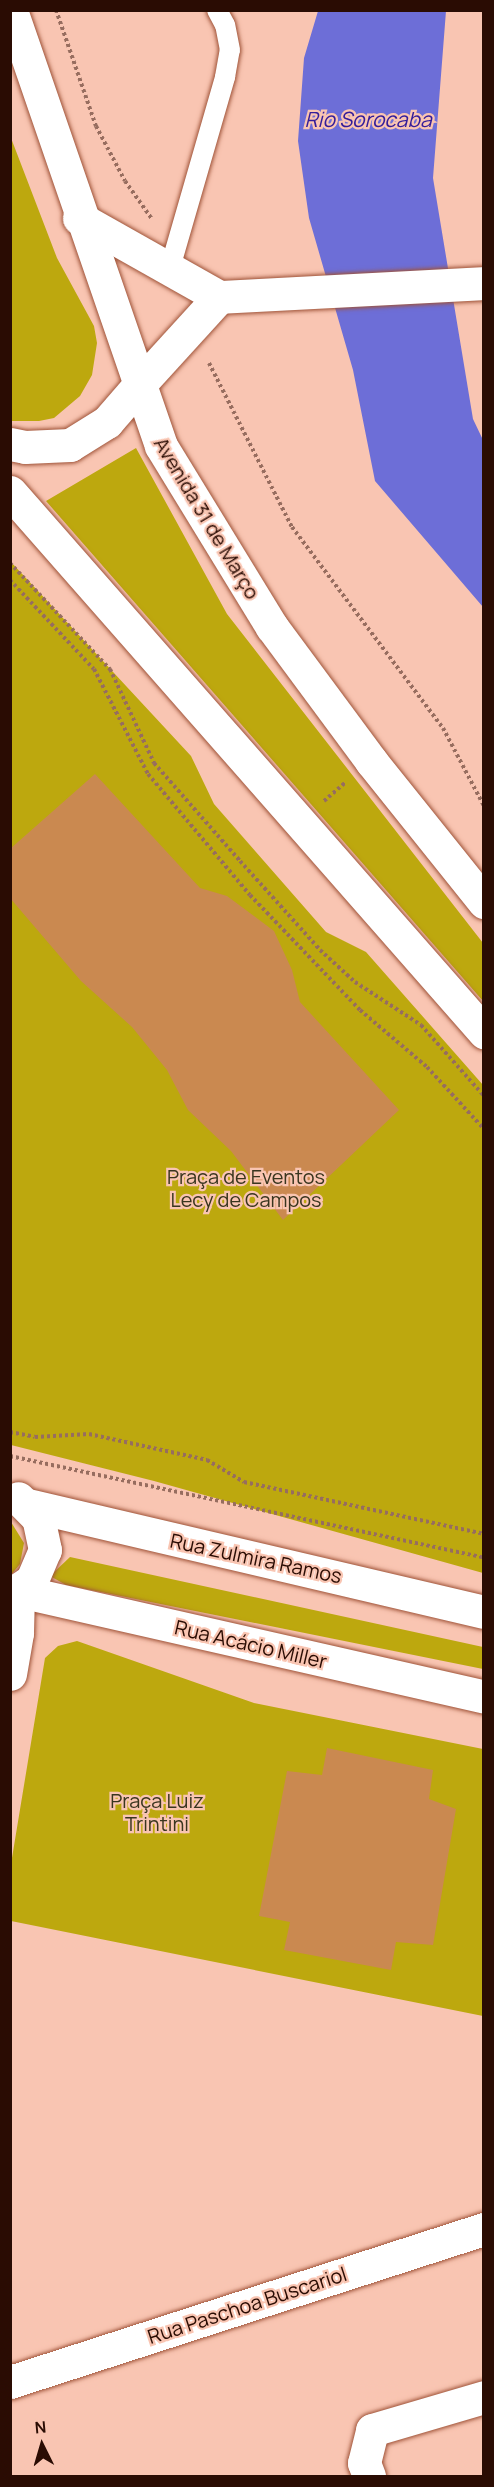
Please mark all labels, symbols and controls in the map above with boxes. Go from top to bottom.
water label: Rio Sorocaba [304,106,432,132]
street label: Avenida 31 de Março [149,433,265,603]
park label: Praça de Eventos Lecy de Campos [167,1164,325,1211]
street label: Rua Zulmira Ramos [168,1528,344,1588]
street label: Rua Acácio Miller [173,1615,329,1673]
park label: Praça Luiz Trintini [110,1789,204,1836]
street label: Rua Paschoa Buscariol [144,2261,350,2349]
north arrow [12,2415,72,2475]
text: N [34,2416,47,2439]

